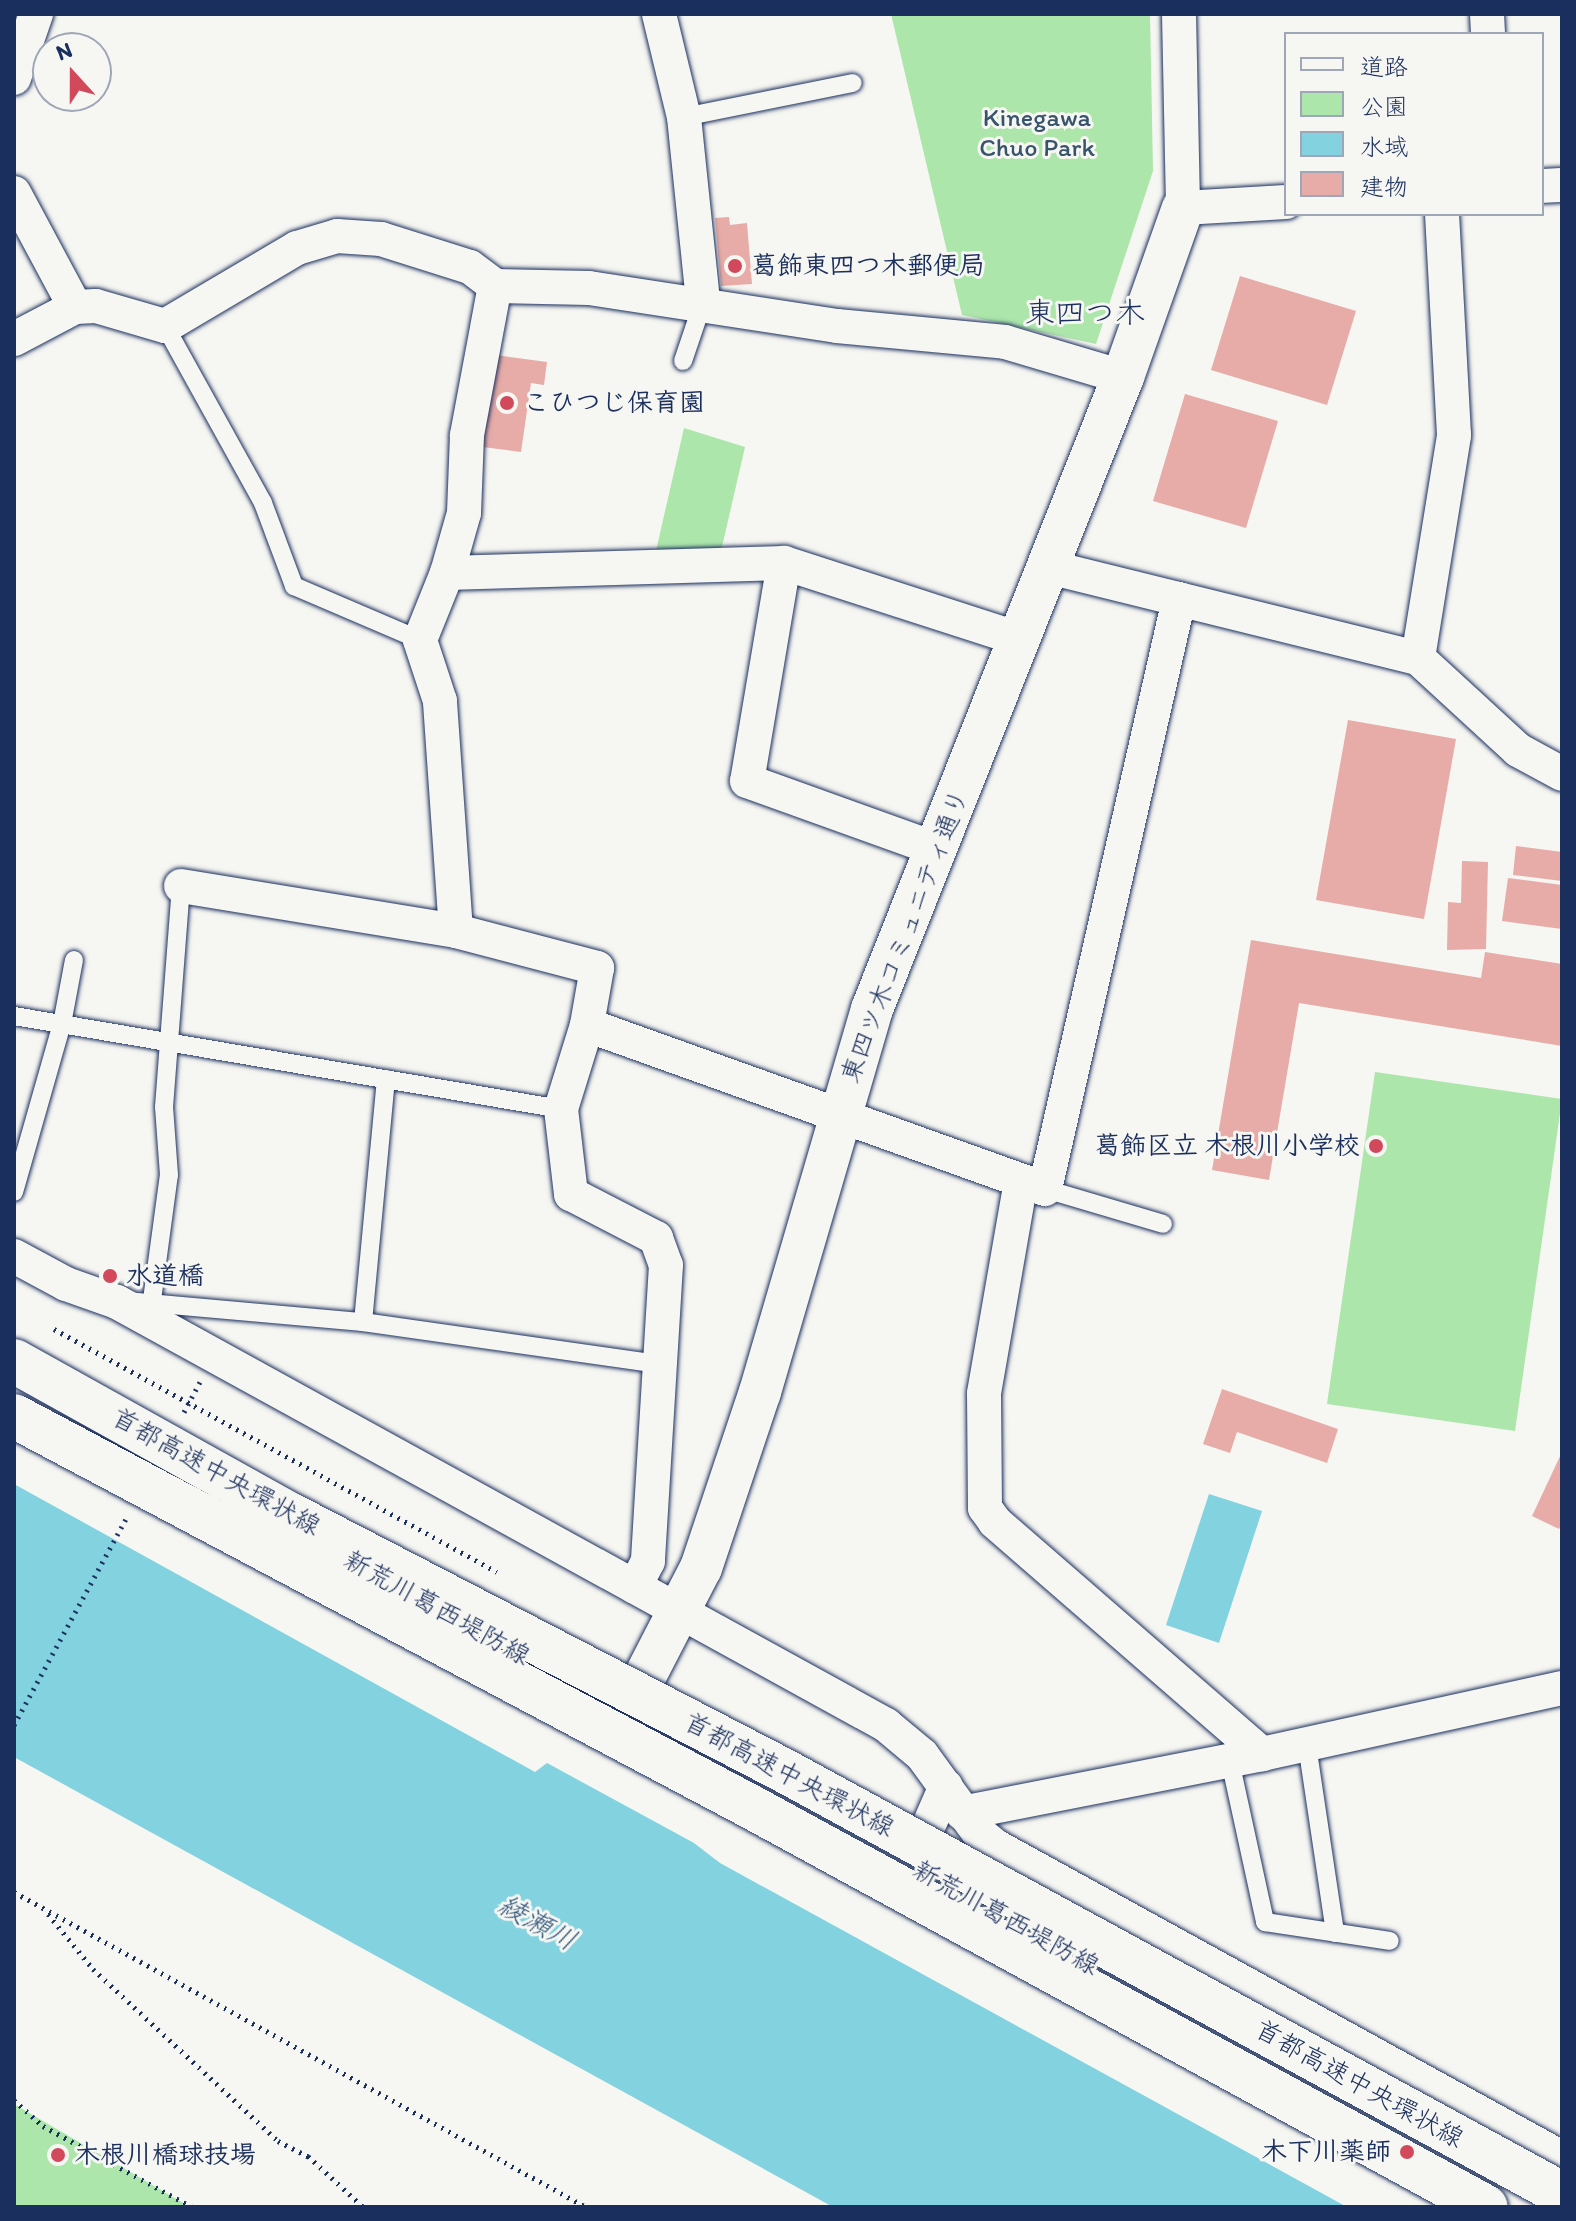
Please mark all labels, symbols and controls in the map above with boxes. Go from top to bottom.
north arrow [32,32,112,112]
legend [1284,32,1544,216]
text: N [52,36,76,66]
text: 道路 [1360,52,1408,81]
text: 公園 [1360,92,1408,121]
park label: Kinegawa Chuo Park [979,102,1095,164]
text: 水域 [1360,132,1408,161]
text: 建物 [1360,172,1408,201]
place label: 葛飾東四つ木郵便局 [751,250,985,282]
marker: 葛飾東四つ木郵便局 [726,257,744,275]
district label: 東四つ木 [1025,295,1145,331]
place label: こひつじ保育園 [523,387,705,419]
marker: こひつじ保育園 [498,394,516,412]
street label: 東四ツ木コミュニティ通り [835,785,975,1087]
place label: 葛飾区立 木根川小学校 [1094,1130,1360,1162]
marker: 葛飾区立 木根川小学校 [1367,1137,1385,1155]
place label: 水道橋 [126,1260,204,1292]
marker: 水道橋 [101,1267,119,1285]
street label: 首都高速中央環状線 [106,1402,326,1542]
street label: 新荒川葛西堤防線 [338,1544,536,1672]
street label: 首都高速中央環状線 [678,1706,900,1844]
street label: 新荒川葛西堤防線 [907,1854,1105,1982]
water label: 綾瀬川 [493,1887,583,1957]
street label: 首都高速中央環状線 [1249,2014,1469,2154]
place label: 木下川薬師 [1261,2136,1391,2168]
place label: 木根川橋球技場 [74,2139,256,2171]
marker: 木下川薬師 [1398,2143,1416,2161]
marker: 木根川橋球技場 [49,2146,67,2164]

